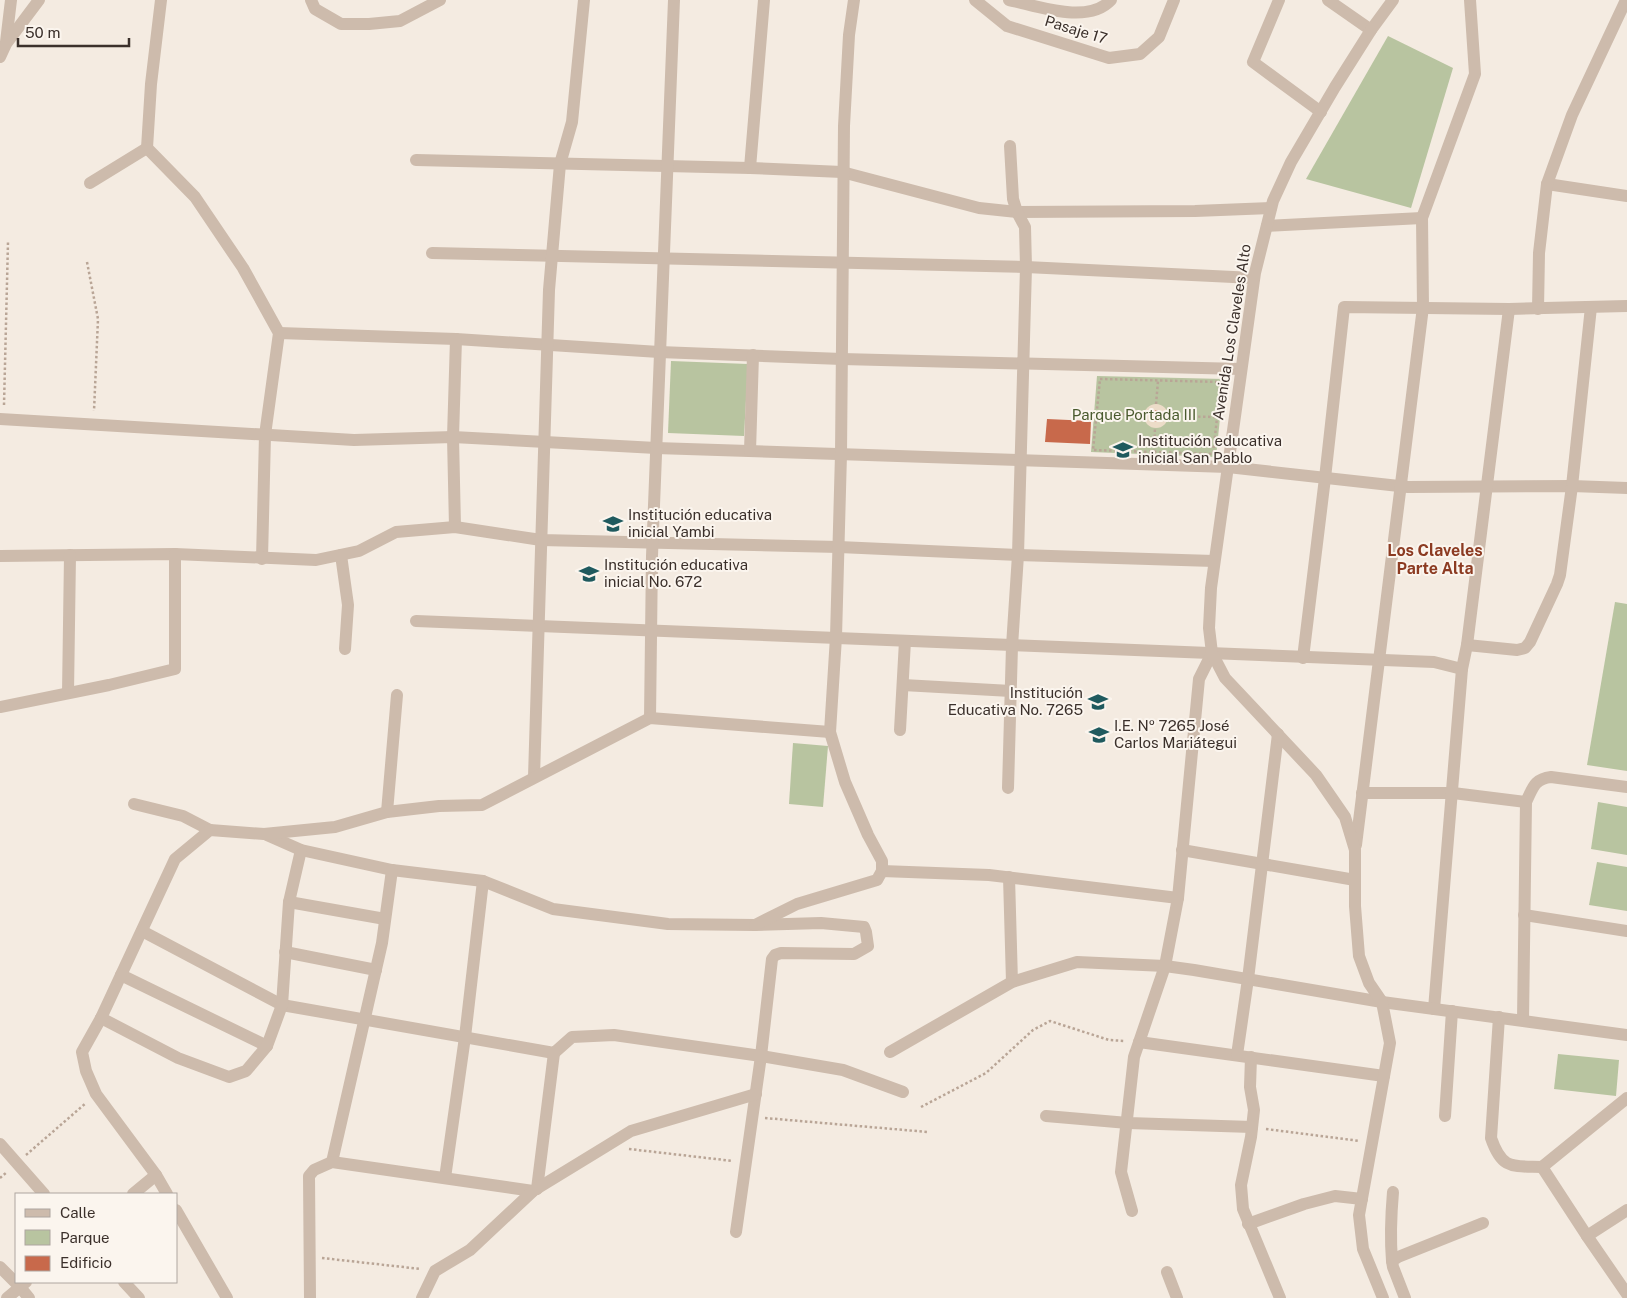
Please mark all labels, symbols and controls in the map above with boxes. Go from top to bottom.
street label: Pasaje 17 [1043,12,1110,47]
scale bar [18,15,129,47]
text: 50 m [25,24,60,41]
street label: Avenida Los Claveles Alto [1209,243,1254,421]
park label: Parque Portada III [1072,406,1196,423]
place label: Institución educativa inicial San Pablo [1138,432,1282,466]
school or university icon: Institución educativa inicial San Pablo [1112,439,1134,461]
place label: Institución educativa inicial Yambi [628,506,772,540]
school or university icon: Institución educativa inicial Yambi [602,513,624,535]
district label: Los Claveles Parte Alta [1387,541,1483,578]
place label: Institución educativa inicial No. 672 [604,556,748,590]
school or university icon: Institución educativa inicial No. 672 [578,563,600,585]
place label: Institución Educativa No. 7265 [948,684,1083,718]
school or university icon: Institución Educativa No. 7265 [1087,691,1109,713]
place label: I.E. Nº 7265 José Carlos Mariátegui [1114,717,1237,751]
school or university icon: I.E. Nº 7265 José Carlos Mariátegui [1088,724,1110,746]
legend [15,1193,178,1283]
text: Calle [60,1204,96,1221]
text: Parque [60,1229,110,1246]
text: Edificio [60,1254,112,1271]

